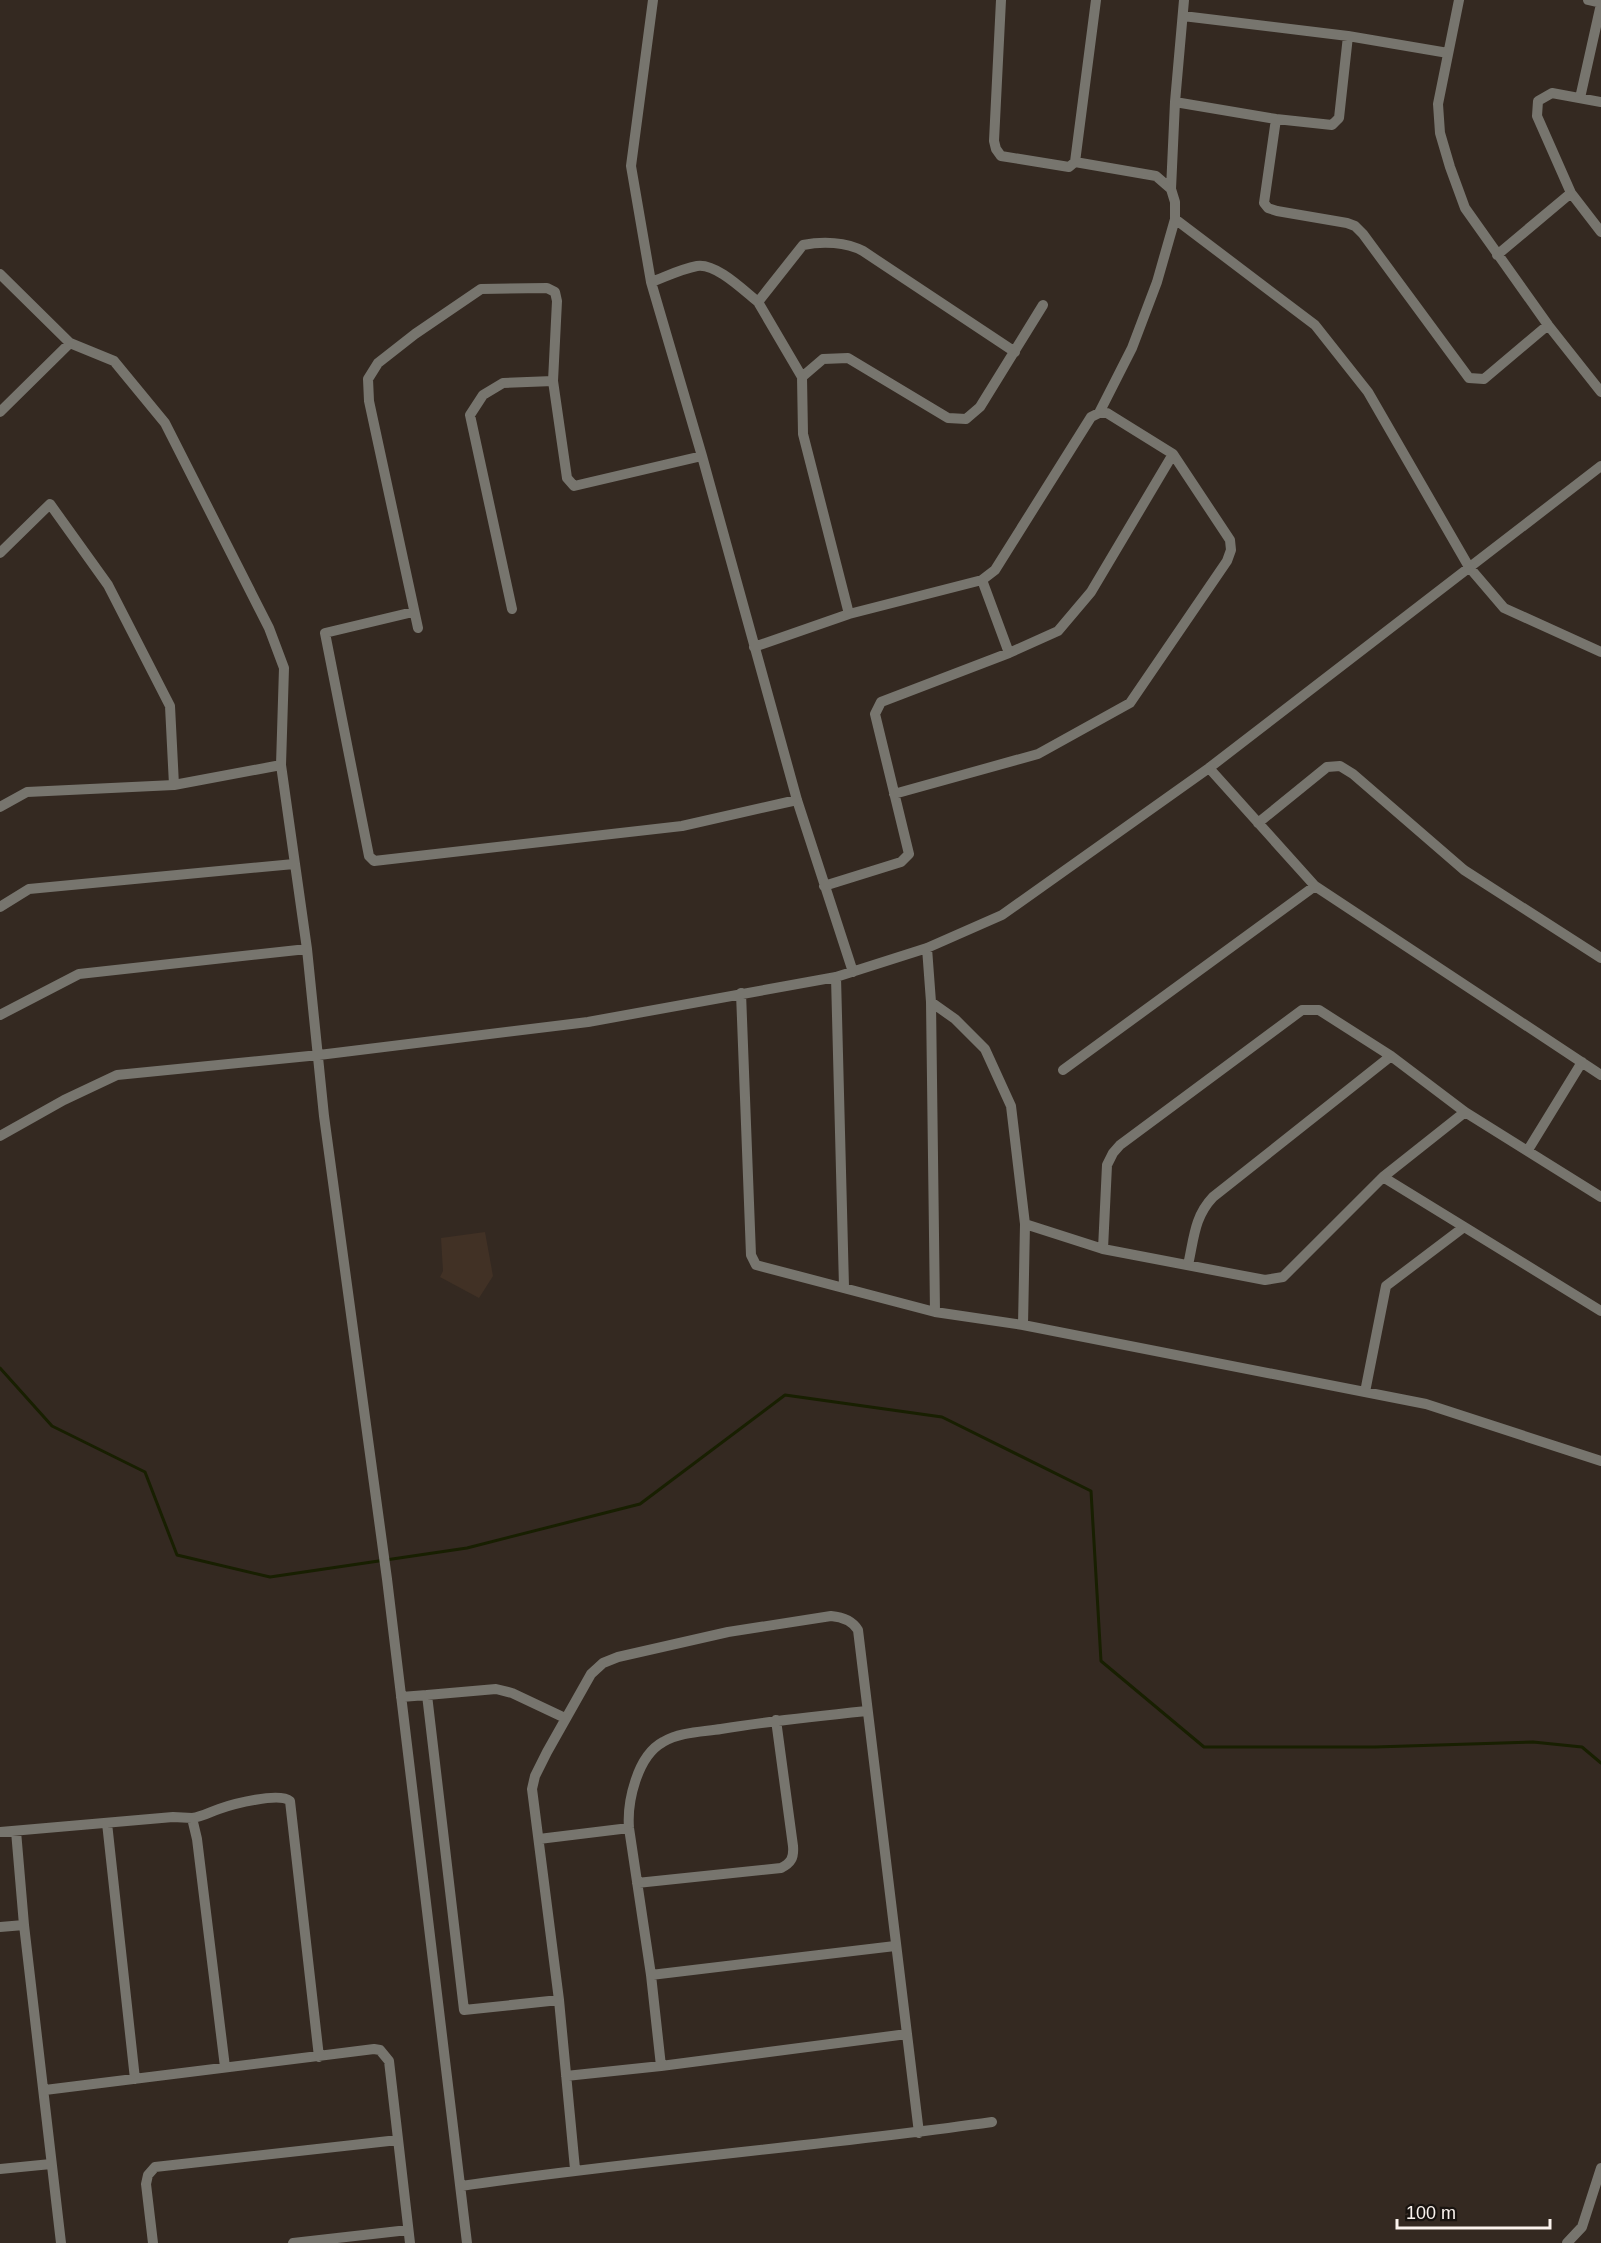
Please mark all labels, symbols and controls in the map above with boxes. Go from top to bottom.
scale bar [1397,2192,1550,2230]
text: 100 m [1406,2203,1456,2223]

